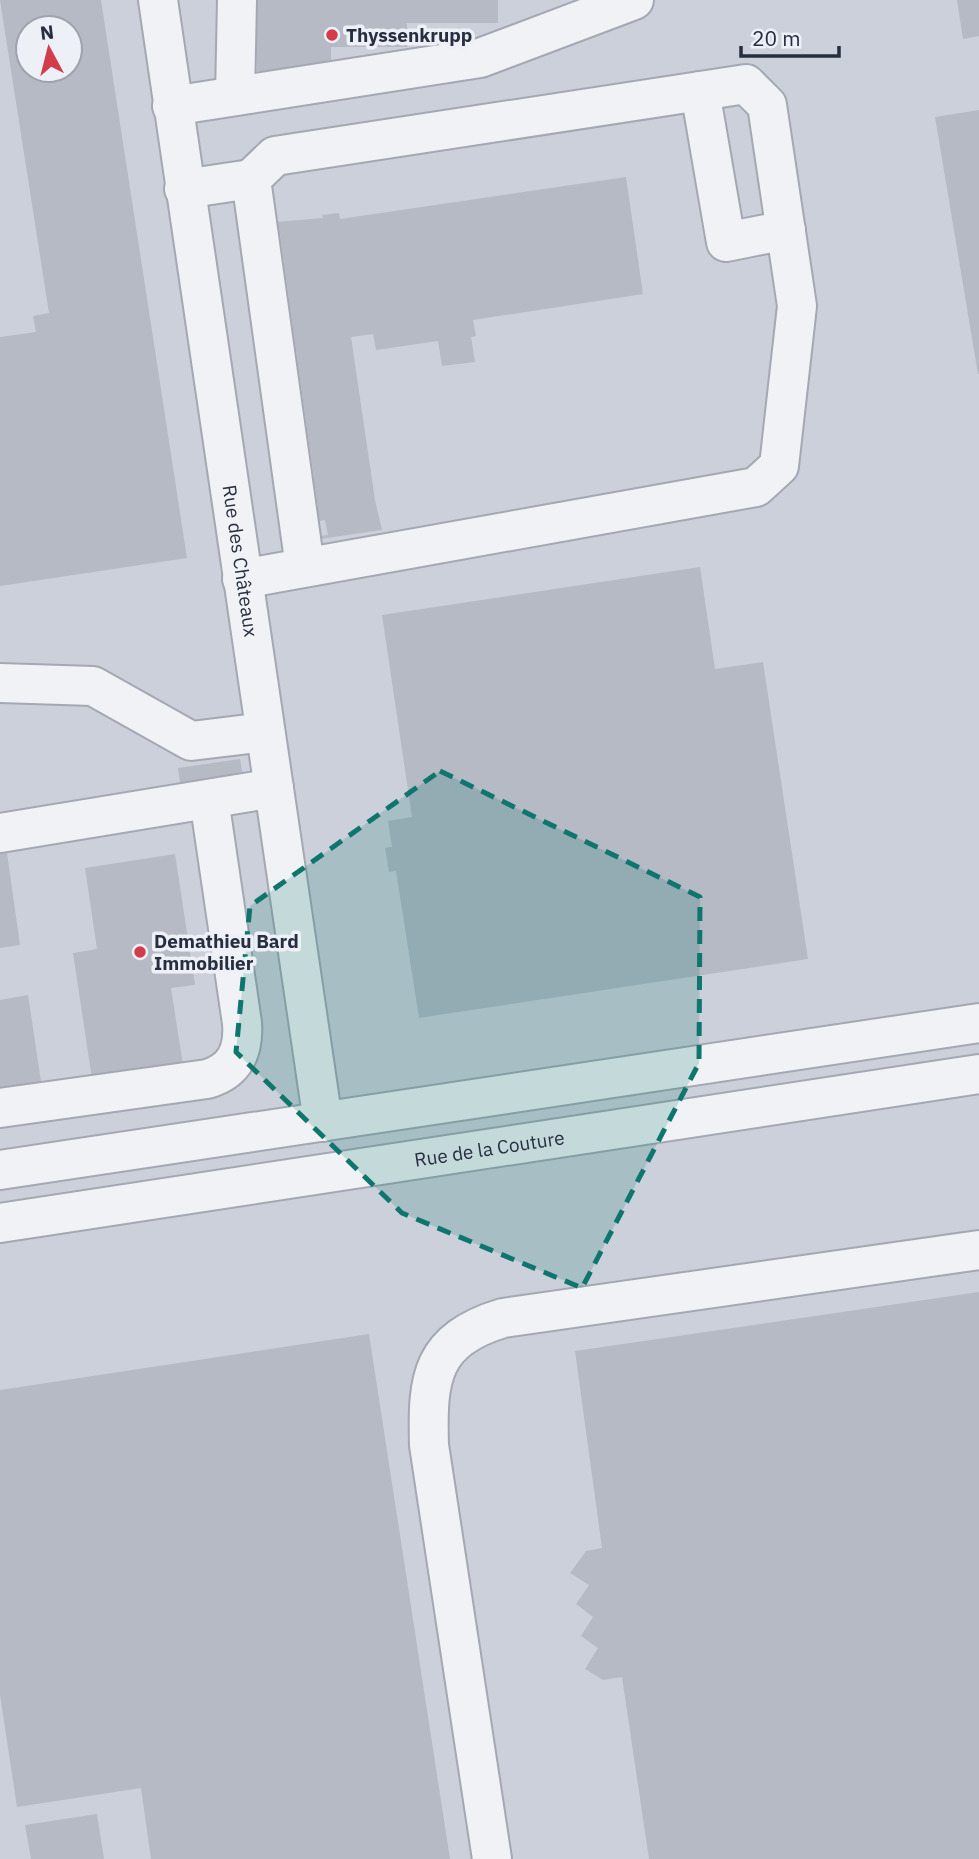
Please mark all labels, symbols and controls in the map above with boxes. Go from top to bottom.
north arrow [14,14,84,84]
scale bar [741,14,839,58]
text: N [39,19,55,45]
place label: Thyssenkrupp [346,23,472,47]
text: 20 m [752,24,801,52]
marker: Thyssenkrupp [324,27,340,43]
street label: Rue des Châteaux [217,483,264,639]
place label: Demathieu Bard Immobilier [154,929,299,975]
marker: Demathieu Bard Immobilier [132,944,148,960]
street label: Rue de la Couture [413,1125,566,1172]

